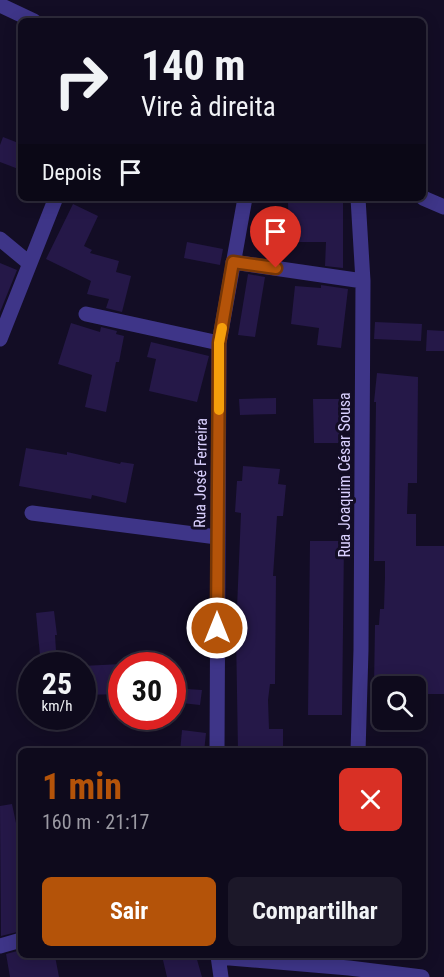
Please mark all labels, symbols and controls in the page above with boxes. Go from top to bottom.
text: 140 m [141,41,246,90]
icon: right [42,42,120,120]
text: Vire à direita [141,91,276,123]
icon: arrive [114,156,147,189]
text: Depois [42,160,102,185]
pin [250,206,301,268]
icon: arrive [259,215,292,248]
street label: Rua Joaquim César Sousa [335,392,354,558]
street label: Rua José Ferreira [190,418,211,528]
position arrow [185,596,249,660]
speed limit sign: 30 [108,652,186,730]
text: 25 [42,666,72,701]
map controls [372,676,426,730]
button: search [372,676,426,730]
text: km/h [42,697,72,715]
text: 1 min [42,766,122,808]
button: close [339,768,402,831]
text: 160 m · 21:17 [42,810,149,834]
button: Sair [42,877,216,946]
button: Compartilhar [228,877,402,946]

